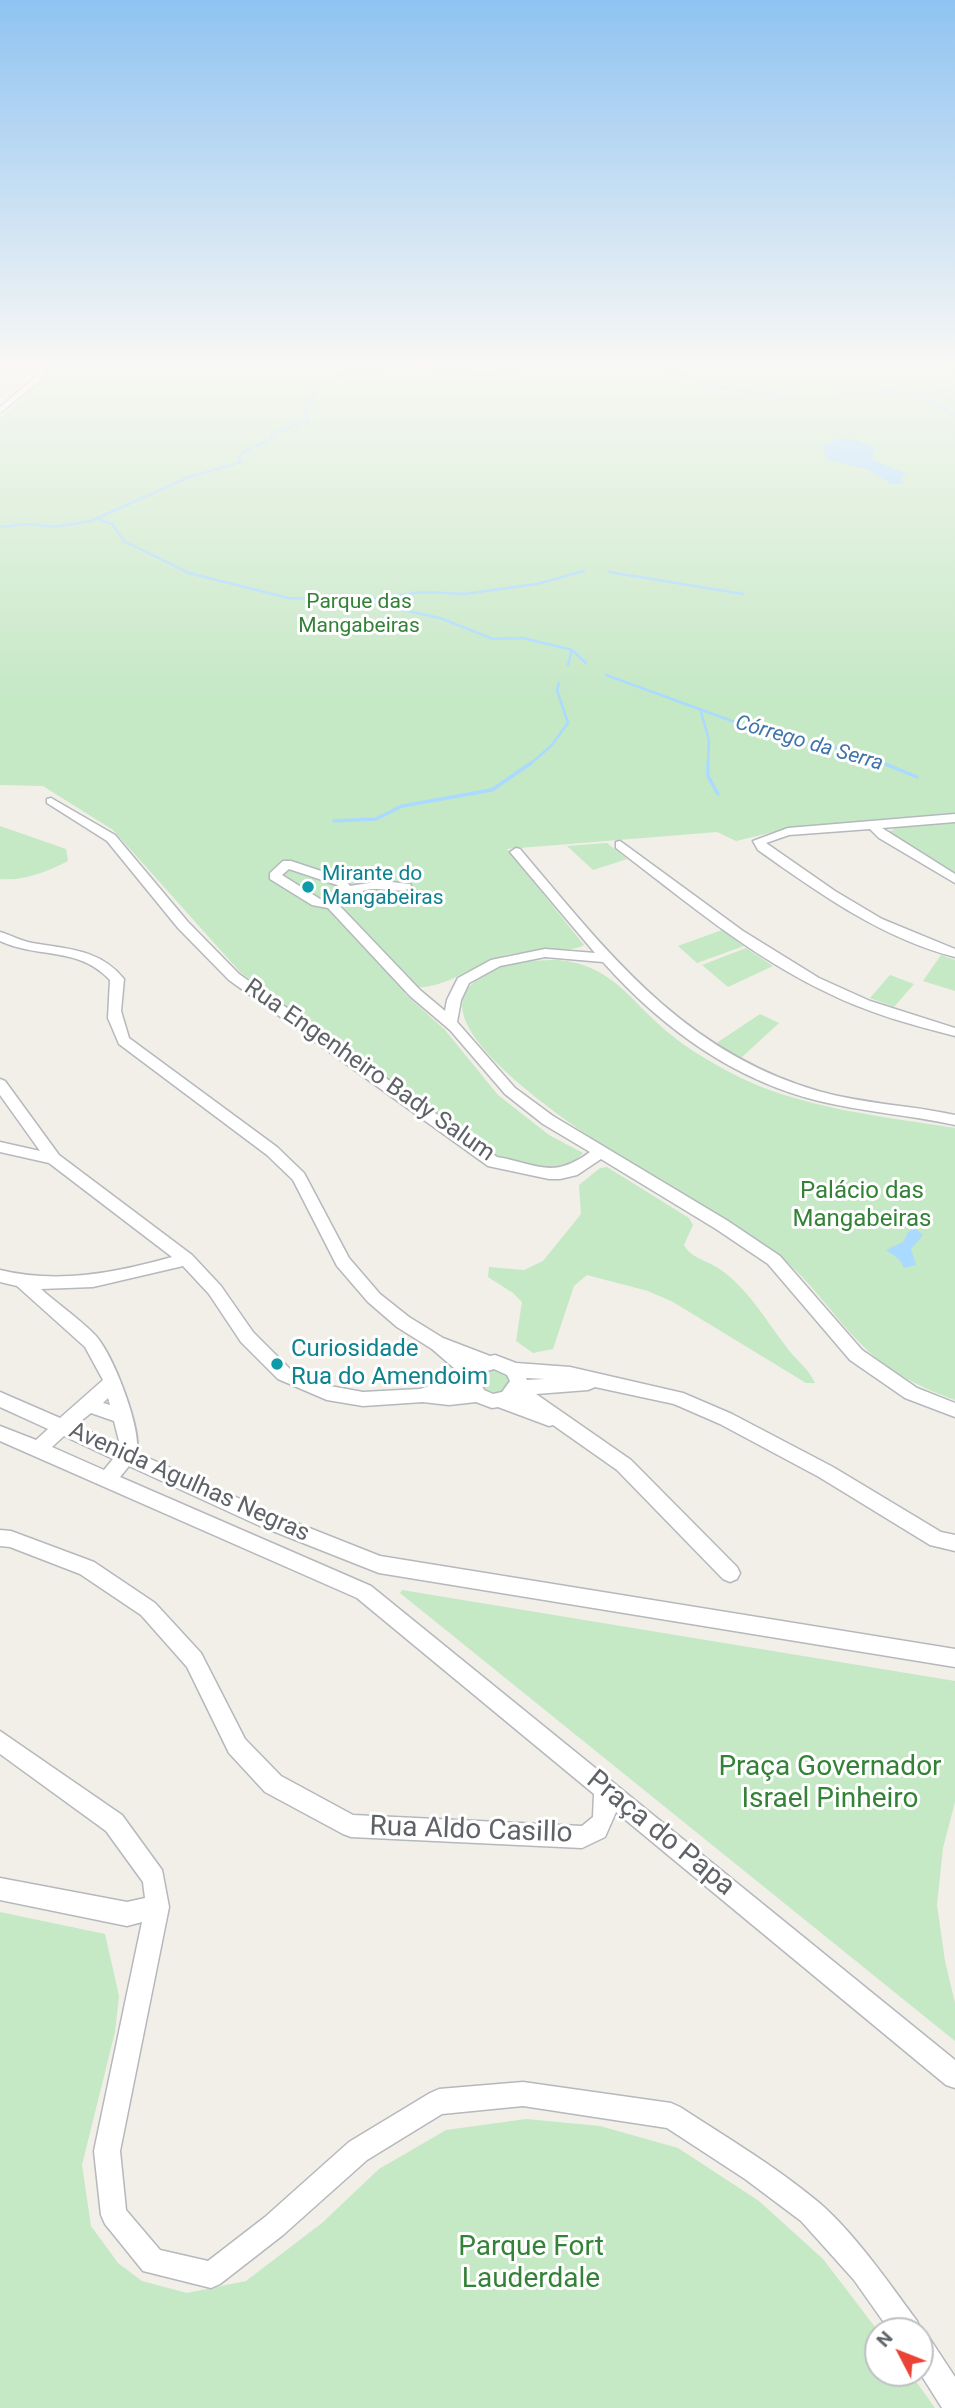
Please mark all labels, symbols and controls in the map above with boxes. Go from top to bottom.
park label: Parque das Mangabeiras [298,590,420,640]
water label: Córrego da Serra [732,711,886,777]
place label: Mirante do Mangabeiras [322,862,444,912]
marker: Mirante do Mangabeiras [300,879,316,895]
street label: Rua Engenheiro Bady Salum [238,973,500,1169]
park label: Palácio das Mangabeiras [793,1178,931,1234]
place label: Curiosidade Rua do Amendoim [291,1336,488,1392]
marker: Curiosidade Rua do Amendoim [269,1356,285,1372]
street label: Avenida Agulhas Negras [64,1417,314,1549]
park label: Praça Governador Israel Pinheiro [718,1751,942,1817]
street label: Praça do Papa [579,1764,741,1904]
street label: Rua Aldo Casillo [369,1811,573,1851]
park label: Parque Fort Lauderdale [458,2231,604,2297]
north arrow [864,2317,934,2387]
text: N [871,2326,898,2352]

